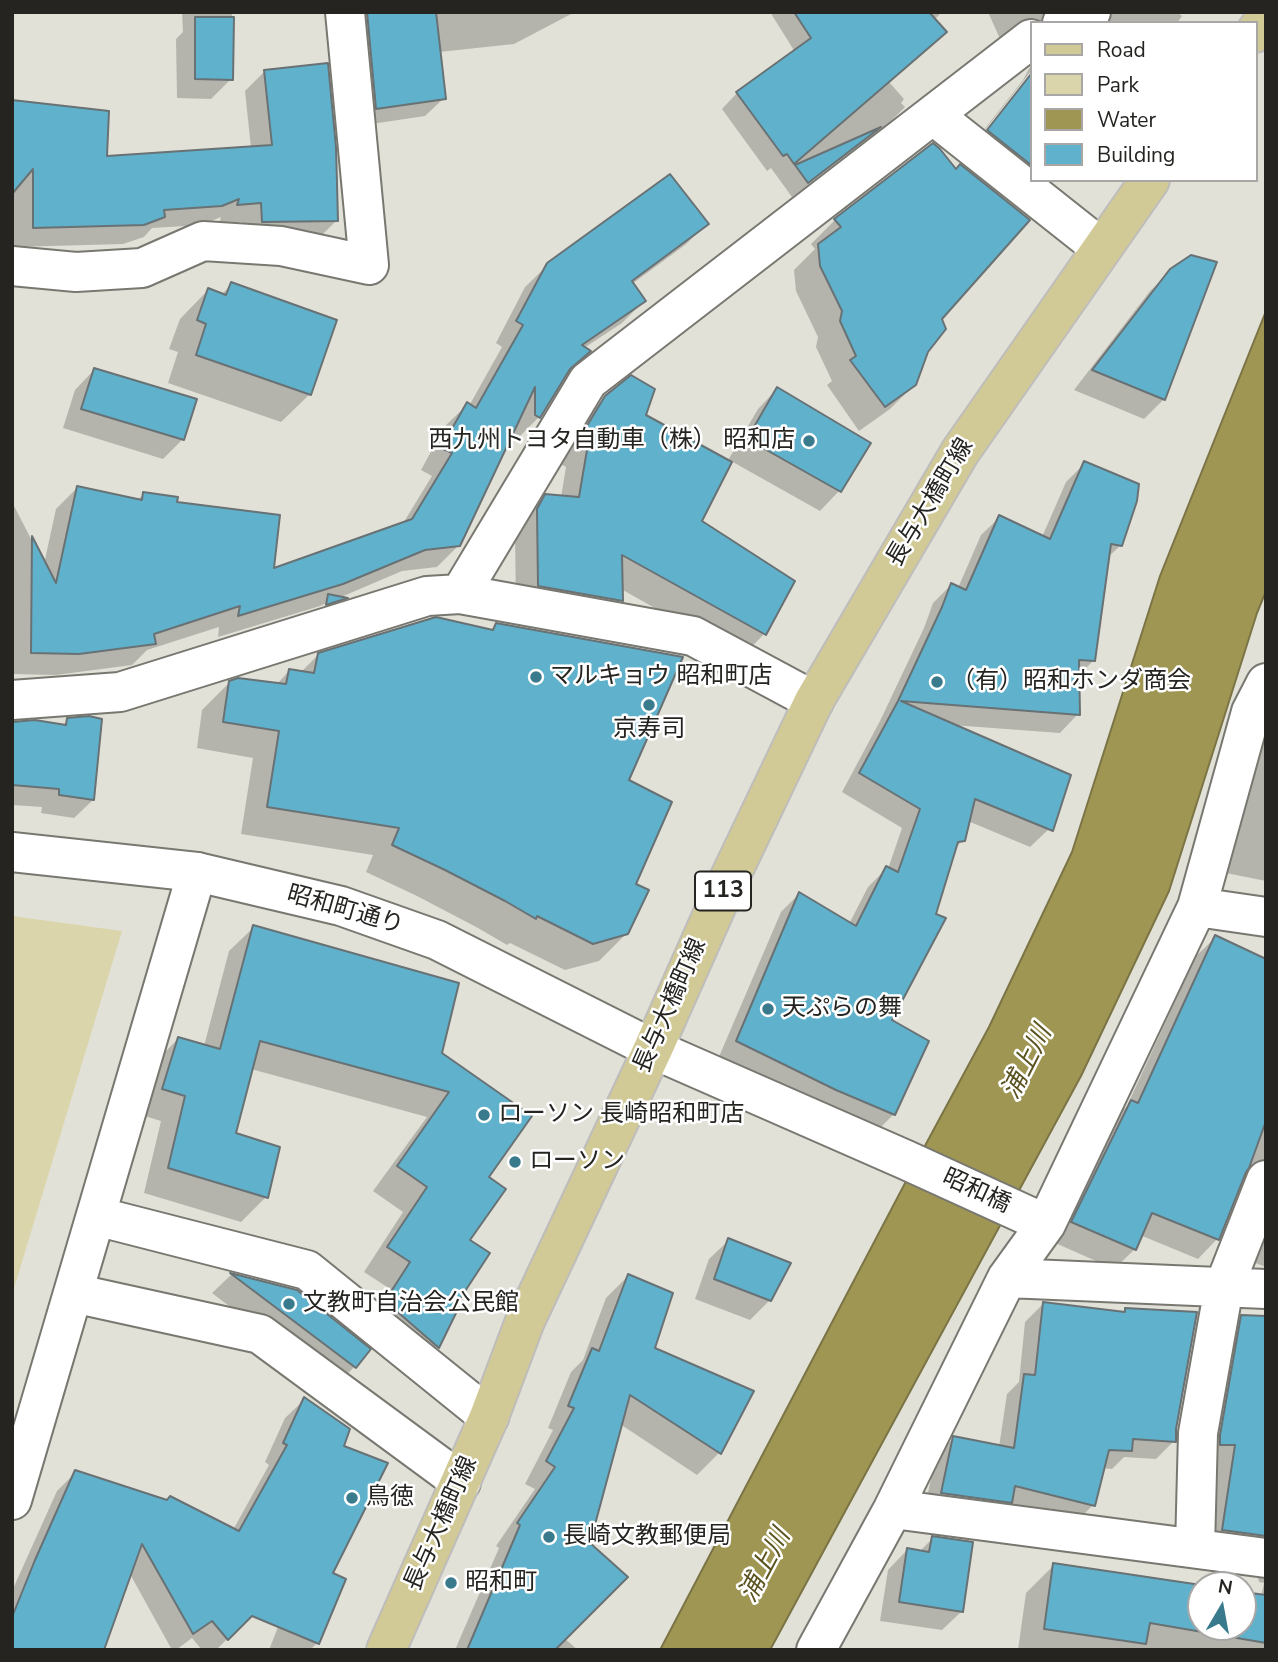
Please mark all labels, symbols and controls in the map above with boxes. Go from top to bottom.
legend [1030,21,1257,182]
text: Road [1097,36,1146,64]
text: Park [1097,71,1139,99]
text: Water [1097,106,1156,134]
text: Building [1097,141,1175,169]
place label: 西九州トヨタ自動車（株） 昭和店 [429,427,795,455]
marker: 西九州トヨタ自動車（株） 昭和店 [801,433,817,449]
street label: 長与大橋町線 [882,434,980,572]
place label: マルキョウ 昭和町店 [550,663,772,691]
place label: （有）昭和ホンダ商会 [951,668,1191,696]
marker: マルキョウ 昭和町店 [528,669,544,685]
marker: （有）昭和ホンダ商会 [929,674,945,690]
marker: 京寿司 [641,697,657,713]
place label: 京寿司 [613,716,685,744]
road number: 113 [695,872,751,911]
street label: 昭和町通り [283,881,407,941]
street label: 長与大橋町線 [629,934,713,1078]
place label: 天ぷらの舞 [782,995,902,1023]
marker: 天ぷらの舞 [760,1001,776,1017]
water label: 浦上川 [996,1021,1060,1105]
place label: ローソン 長崎昭和町店 [498,1101,744,1129]
marker: ローソン 長崎昭和町店 [476,1107,492,1123]
place label: ローソン [529,1148,625,1176]
marker: ローソン [507,1154,523,1170]
street label: 昭和橋 [937,1164,1015,1220]
place label: 文教町自治会公民館 [303,1290,519,1318]
marker: 文教町自治会公民館 [281,1296,297,1312]
street label: 長与大橋町線 [400,1452,484,1596]
place label: 鳥徳 [366,1484,414,1512]
marker: 鳥徳 [344,1490,360,1506]
place label: 長崎文教郵便局 [563,1523,731,1551]
water label: 浦上川 [734,1524,798,1608]
marker: 長崎文教郵便局 [541,1529,557,1545]
place label: 昭和町 [465,1569,537,1597]
north arrow [1187,1571,1257,1641]
text: N [1216,1573,1235,1601]
marker: 昭和町 [443,1575,459,1591]

